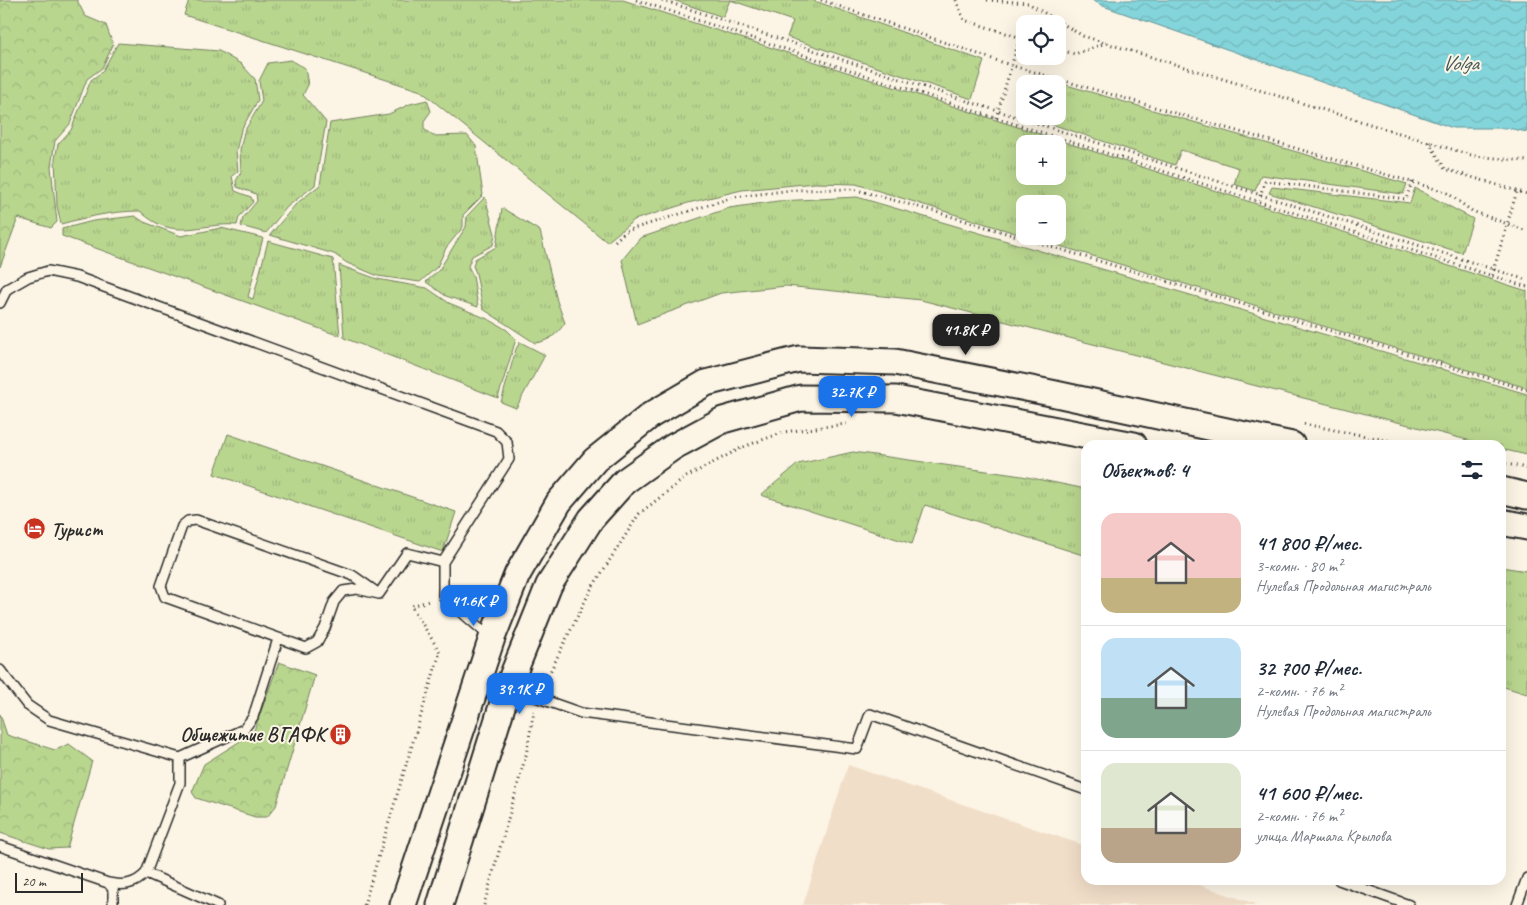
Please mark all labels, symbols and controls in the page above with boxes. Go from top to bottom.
map controls [1016,15,1066,245]
button: locate [1016,15,1066,65]
water label: Volga [1442,50,1481,76]
button: layers [1016,75,1066,125]
button: + [1016,135,1066,185]
button: − [1016,195,1066,245]
pin: 41.8K ₽ [920,314,1012,356]
text: 41.8K ₽ [943,320,989,340]
pin: 32.7K ₽ [806,376,898,418]
text: 32.7K ₽ [830,382,874,402]
icon: filters [1458,456,1486,484]
text: Объектов: 4 [1101,457,1189,483]
hotel icon: Турист [23,517,47,541]
place label: Турист [51,517,104,542]
text: 41 800 ₽/мес. [1256,530,1362,556]
icon: home [1141,533,1201,593]
text: 3-комн. · 80 m² [1256,556,1342,576]
text: Нулевая Продольная магистраль [1256,576,1431,596]
pin: 41.6K ₽ [428,584,520,627]
text: 41.6K ₽ [451,591,497,611]
text: 32 700 ₽/мес. [1256,655,1362,681]
icon: home [1141,658,1201,718]
pin: 39.1K ₽ [474,672,566,715]
text: 39.1K ₽ [498,679,542,699]
text: 2-комн. · 76 m² [1256,681,1342,701]
text: Нулевая Продольная магистраль [1256,701,1431,721]
place label: Общежитие ВГАФК [180,722,329,747]
building icon: Общежитие ВГАФК [329,722,353,746]
text: 41 600 ₽/мес. [1256,780,1362,806]
icon: home [1141,783,1201,843]
text: 2-комн. · 76 m² [1256,806,1342,826]
text: улица Маршала Крылова [1256,826,1391,846]
scale bar [15,870,82,893]
text: 20 m [22,873,46,890]

